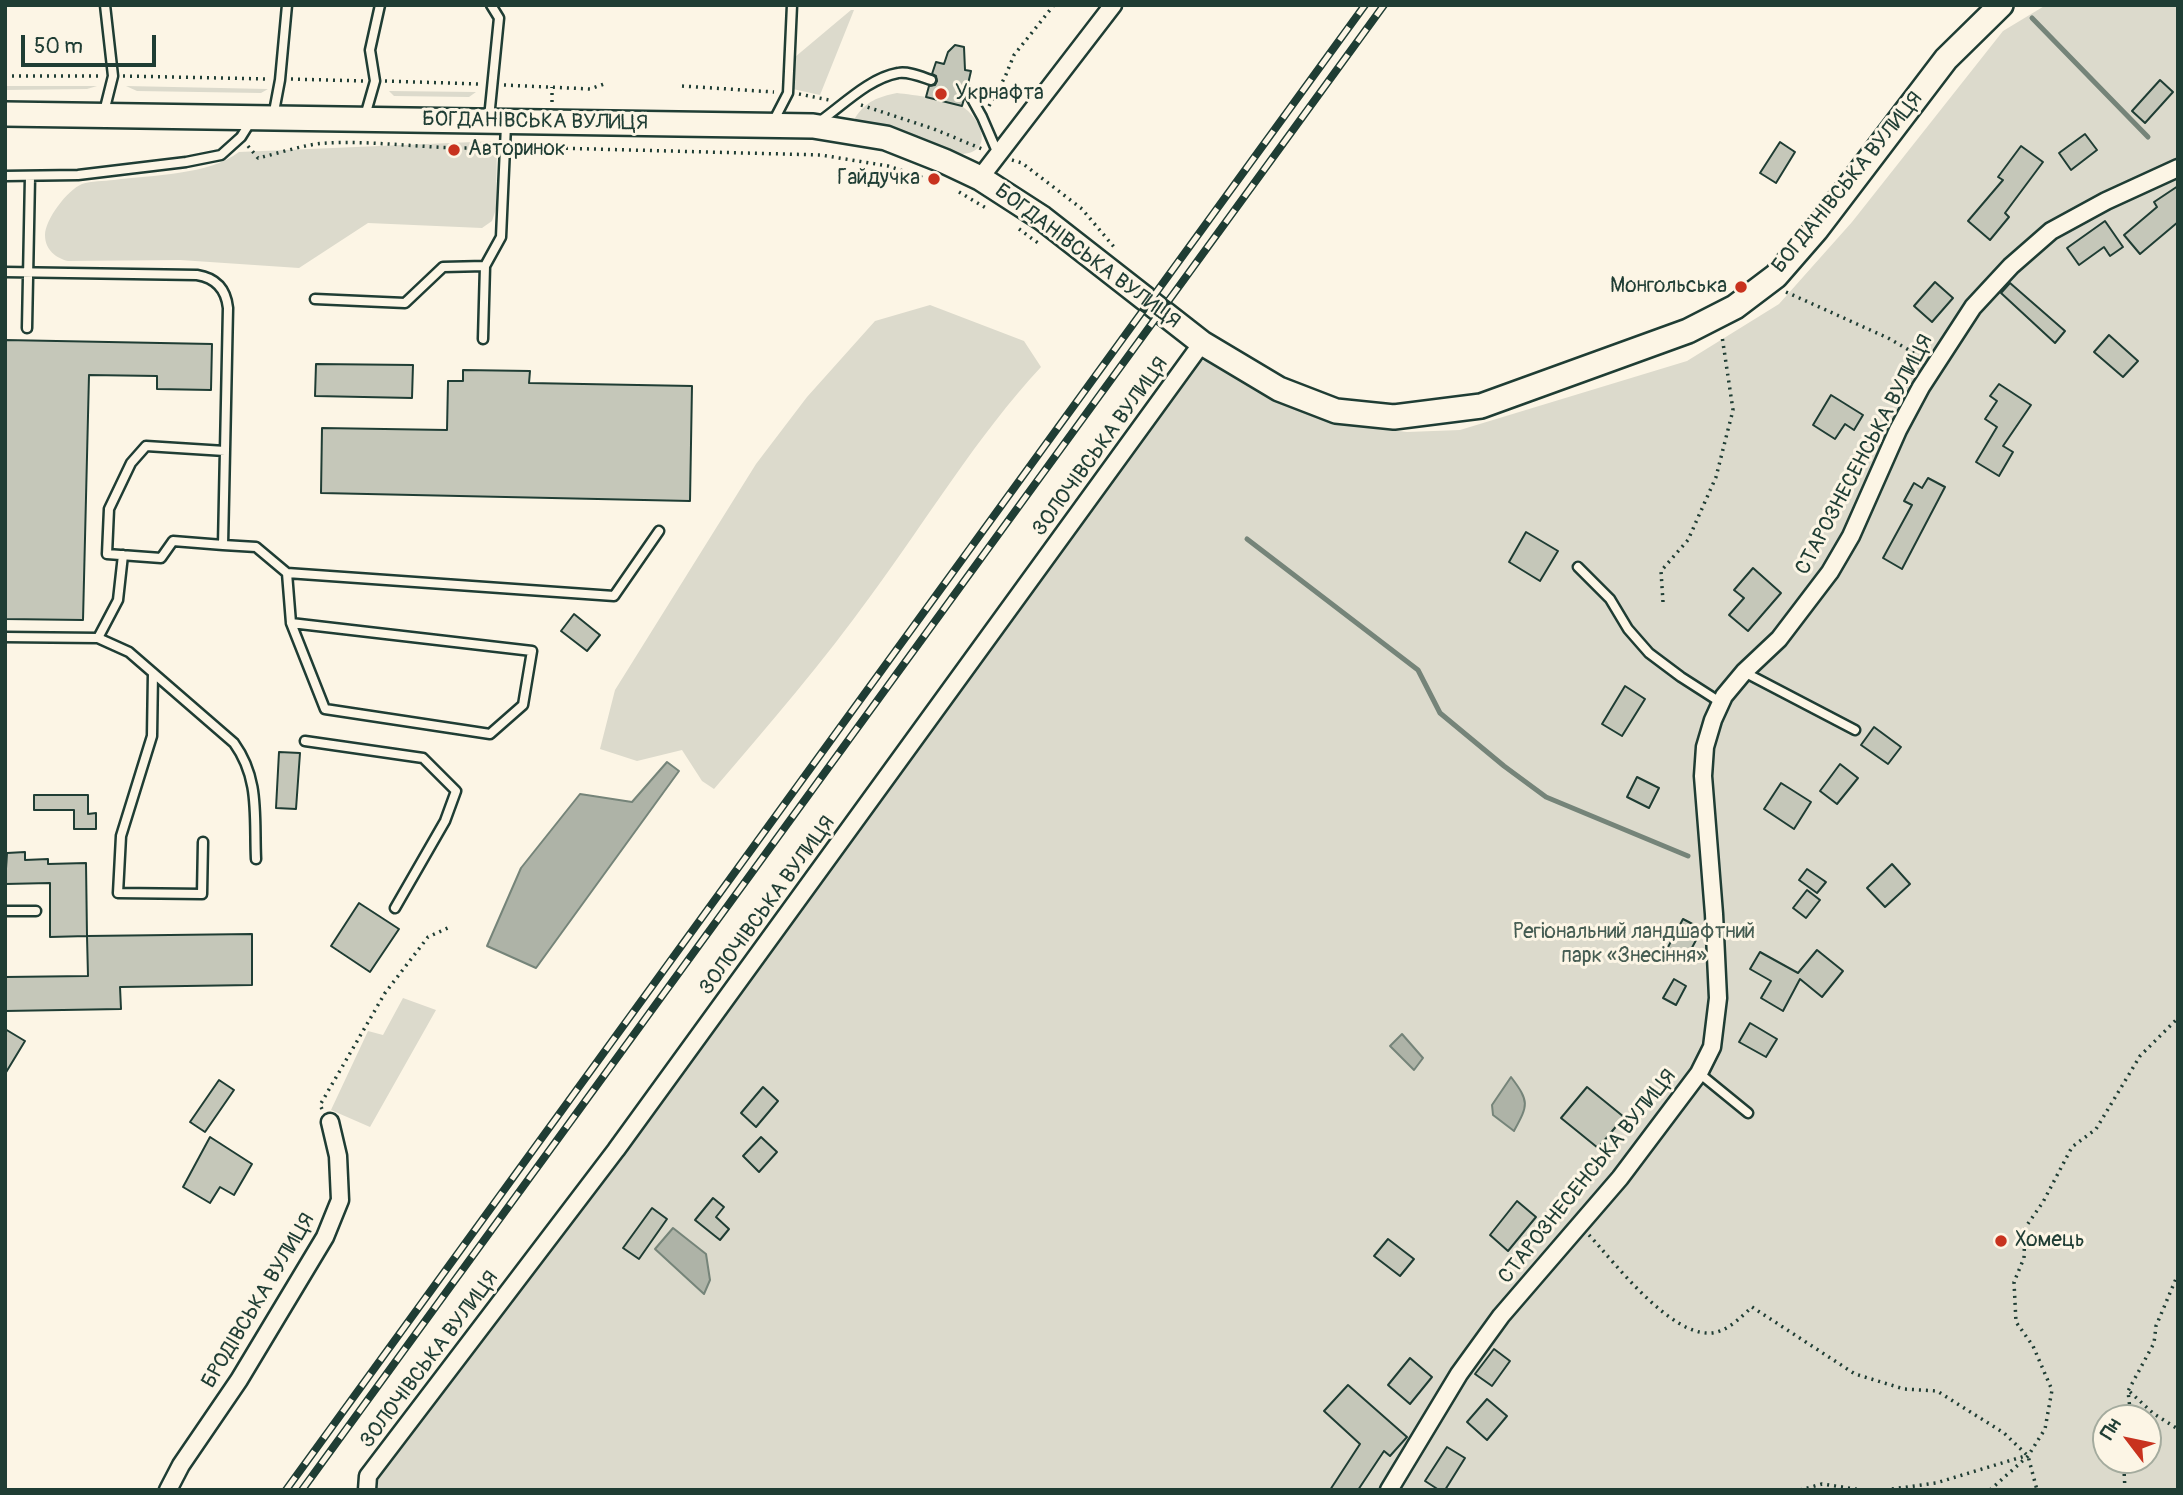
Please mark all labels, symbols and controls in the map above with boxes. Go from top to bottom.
scale bar [24,21,159,65]
text: 50 m [34,33,83,60]
place label: Укрнафта [955,81,1044,107]
marker: Укрнафта [933,86,949,102]
street label: БОГДАНІВСЬКА ВУЛИЦЯ [1767,87,1929,279]
street label: БОГДАНІВСЬКА ВУЛИЦЯ [422,107,648,137]
place label: Авторинок [468,137,566,163]
marker: Авторинок [446,142,462,158]
place label: Гайдучка [837,166,920,192]
marker: Гайдучка [926,171,942,187]
street label: БОГДАНІВСЬКА ВУЛИЦЯ [989,179,1185,335]
place label: Монгольська [1610,274,1727,300]
marker: Монгольська [1733,279,1749,295]
street label: СТАРОЗНЕСЕНСЬКА ВУЛИЦЯ [1791,331,1939,579]
street label: ЗОЛОЧІВСЬКА ВУЛИЦЯ [1028,353,1174,541]
street label: ЗОЛОЧІВСЬКА ВУЛИЦЯ [695,812,841,1000]
park label: Регіональний ландшафтний парк «Знесіння» [1513,920,1755,970]
street label: СТАРОЗНЕСЕНСЬКА ВУЛИЦЯ [1494,1065,1682,1289]
street label: БРОДІВСЬКА ВУЛИЦЯ [197,1209,321,1393]
place label: Хомець [2015,1228,2085,1254]
marker: Хомець [1993,1233,2009,1249]
street label: ЗОЛОЧІВСЬКА ВУЛИЦЯ [355,1267,505,1453]
north arrow [2092,1404,2162,1474]
text: Пн [2095,1414,2127,1444]

